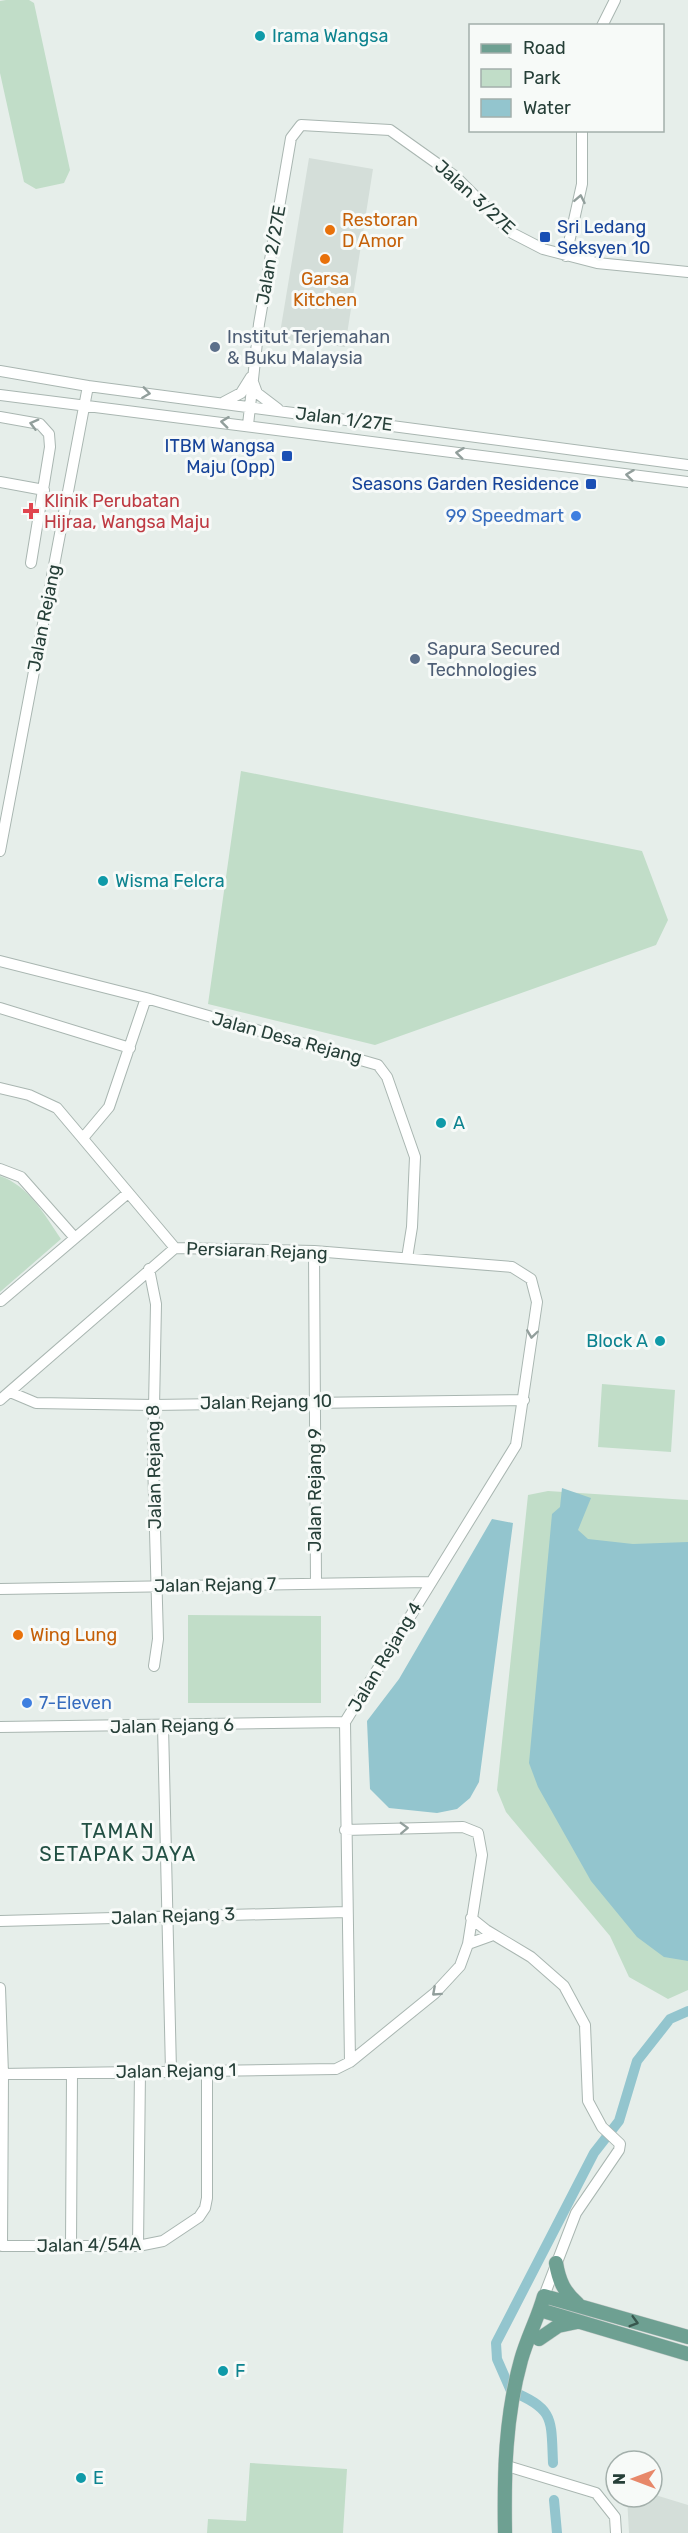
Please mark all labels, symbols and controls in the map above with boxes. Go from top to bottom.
legend [469,24,664,132]
place label: Irama Wangsa [272,25,388,47]
marker: Irama Wangsa [253,29,267,43]
text: Road [523,37,566,59]
text: Park [523,67,561,89]
text: Water [523,97,571,119]
street label: Jalan 3/27E [430,155,520,239]
one-way arrow [573,195,585,204]
street label: Jalan 2/27E [251,204,291,306]
place label: Restoran D Amor [342,209,418,252]
place label: Sri Ledang Seksyen 10 [557,216,650,259]
marker: Restoran D Amor [323,223,337,237]
marker: Sri Ledang Seksyen 10 [538,230,552,244]
marker: Garsa Kitchen [318,252,332,266]
place label: Garsa Kitchen [293,268,357,311]
place label: Institut Terjemahan & Buku Malaysia [227,326,390,369]
marker: Institut Terjemahan & Buku Malaysia [208,340,222,354]
one-way arrow [141,387,151,399]
street label: Jalan 1/27E [294,402,394,436]
one-way arrow [220,416,230,429]
one-way arrow [29,418,39,431]
place label: ITBM Wangsa Maju (Opp) [165,435,275,478]
one-way arrow [455,447,465,459]
marker: ITBM Wangsa Maju (Opp) [280,449,294,463]
one-way arrow [625,469,635,482]
place label: Seasons Garden Residence [352,473,579,495]
marker: Seasons Garden Residence [584,477,598,491]
place label: Klinik Perubatan Hijraa, Wangsa Maju [44,490,210,533]
marker: Klinik Perubatan Hijraa, Wangsa Maju [22,502,40,520]
place label: 99 Speedmart [446,505,564,527]
marker: 99 Speedmart [569,509,583,523]
street label: Jalan Rejang [23,562,65,674]
place label: Sapura Secured Technologies [427,638,560,681]
marker: Sapura Secured Technologies [408,652,422,666]
place label: Wisma Felcra [115,870,225,892]
marker: Wisma Felcra [96,874,110,888]
street label: Jalan Desa Rejang [209,1007,365,1069]
place label: A [453,1112,465,1134]
marker: A [434,1116,448,1130]
street label: Persiaran Rejang [186,1238,328,1264]
one-way arrow [527,1329,539,1338]
place label: Block A [586,1330,648,1352]
marker: Block A [653,1334,667,1348]
street label: Jalan Rejang 10 [200,1390,332,1414]
street label: Jalan Rejang 8 [142,1404,166,1530]
street label: Jalan Rejang 9 [304,1428,326,1552]
street label: Jalan Rejang 7 [154,1573,276,1597]
street label: Jalan Rejang 4 [344,1598,426,1716]
place label: Wing Lung [30,1624,117,1646]
marker: Wing Lung [11,1628,25,1642]
place label: 7-Eleven [39,1692,112,1714]
marker: 7-Eleven [20,1696,34,1710]
street label: Jalan Rejang 6 [110,1714,234,1738]
district label: TAMAN SETAPAK JAYA [39,1819,197,1866]
one-way arrow [399,1822,408,1835]
street label: Jalan Rejang 3 [111,1903,235,1929]
one-way arrow [432,1985,443,1996]
street label: Jalan Rejang 1 [115,2059,237,2083]
street label: Jalan 4/54A [37,2233,141,2257]
one-way arrow [628,2315,639,2327]
place label: F [235,2360,246,2382]
marker: F [216,2364,230,2378]
north arrow [604,2449,664,2509]
place label: E [93,2467,104,2489]
marker: E [74,2471,88,2485]
text: N [610,2473,629,2485]

